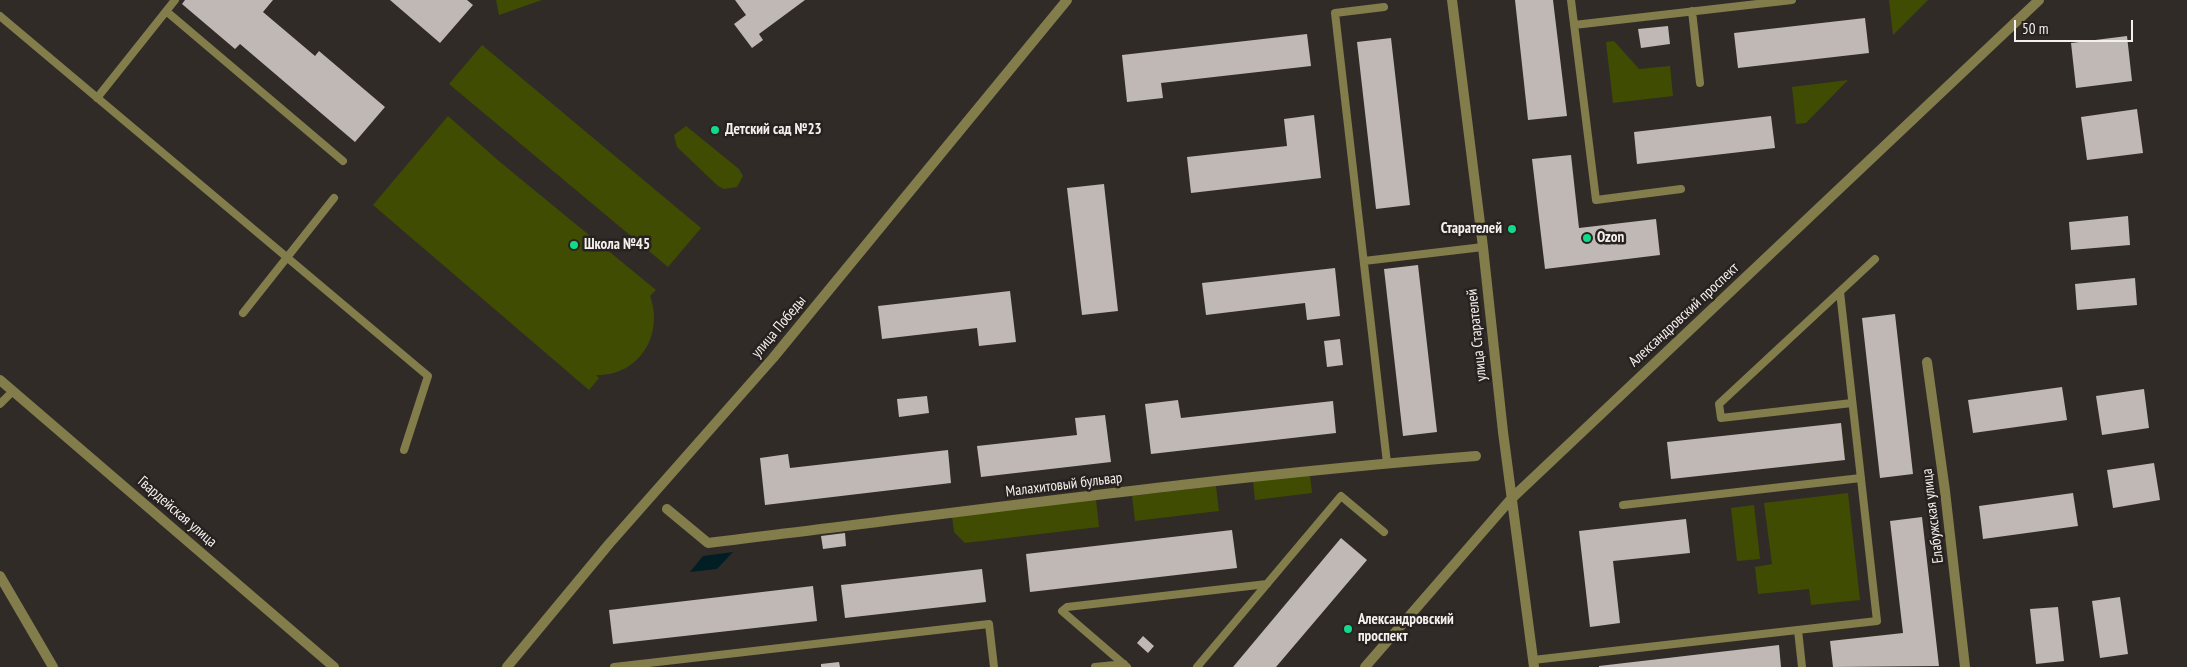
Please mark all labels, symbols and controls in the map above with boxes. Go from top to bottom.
scale bar [2017,10,2136,42]
text: 50 m [2022,19,2048,38]
place label: Детский сад №23 [725,121,822,139]
marker: Детский сад №23 [709,124,721,136]
place label: Старателей [1441,220,1502,238]
marker: Старателей [1506,223,1518,235]
place label: Ozon [1597,229,1624,247]
marker: Ozon [1581,232,1593,244]
place label: Школа №45 [584,236,650,254]
marker: Школа №45 [568,239,580,251]
street label: Александровский проспект [1625,259,1743,371]
street label: улица Старателей [1463,288,1491,382]
street label: улица Победы [748,292,810,362]
street label: Елабужская улица [1918,468,1948,564]
street label: Малахитовый бульвар [1005,469,1123,501]
street label: Гвардейская улица [134,473,220,551]
place label: Александровский проспект [1358,611,1454,646]
marker: Александровский проспект [1342,623,1354,635]

